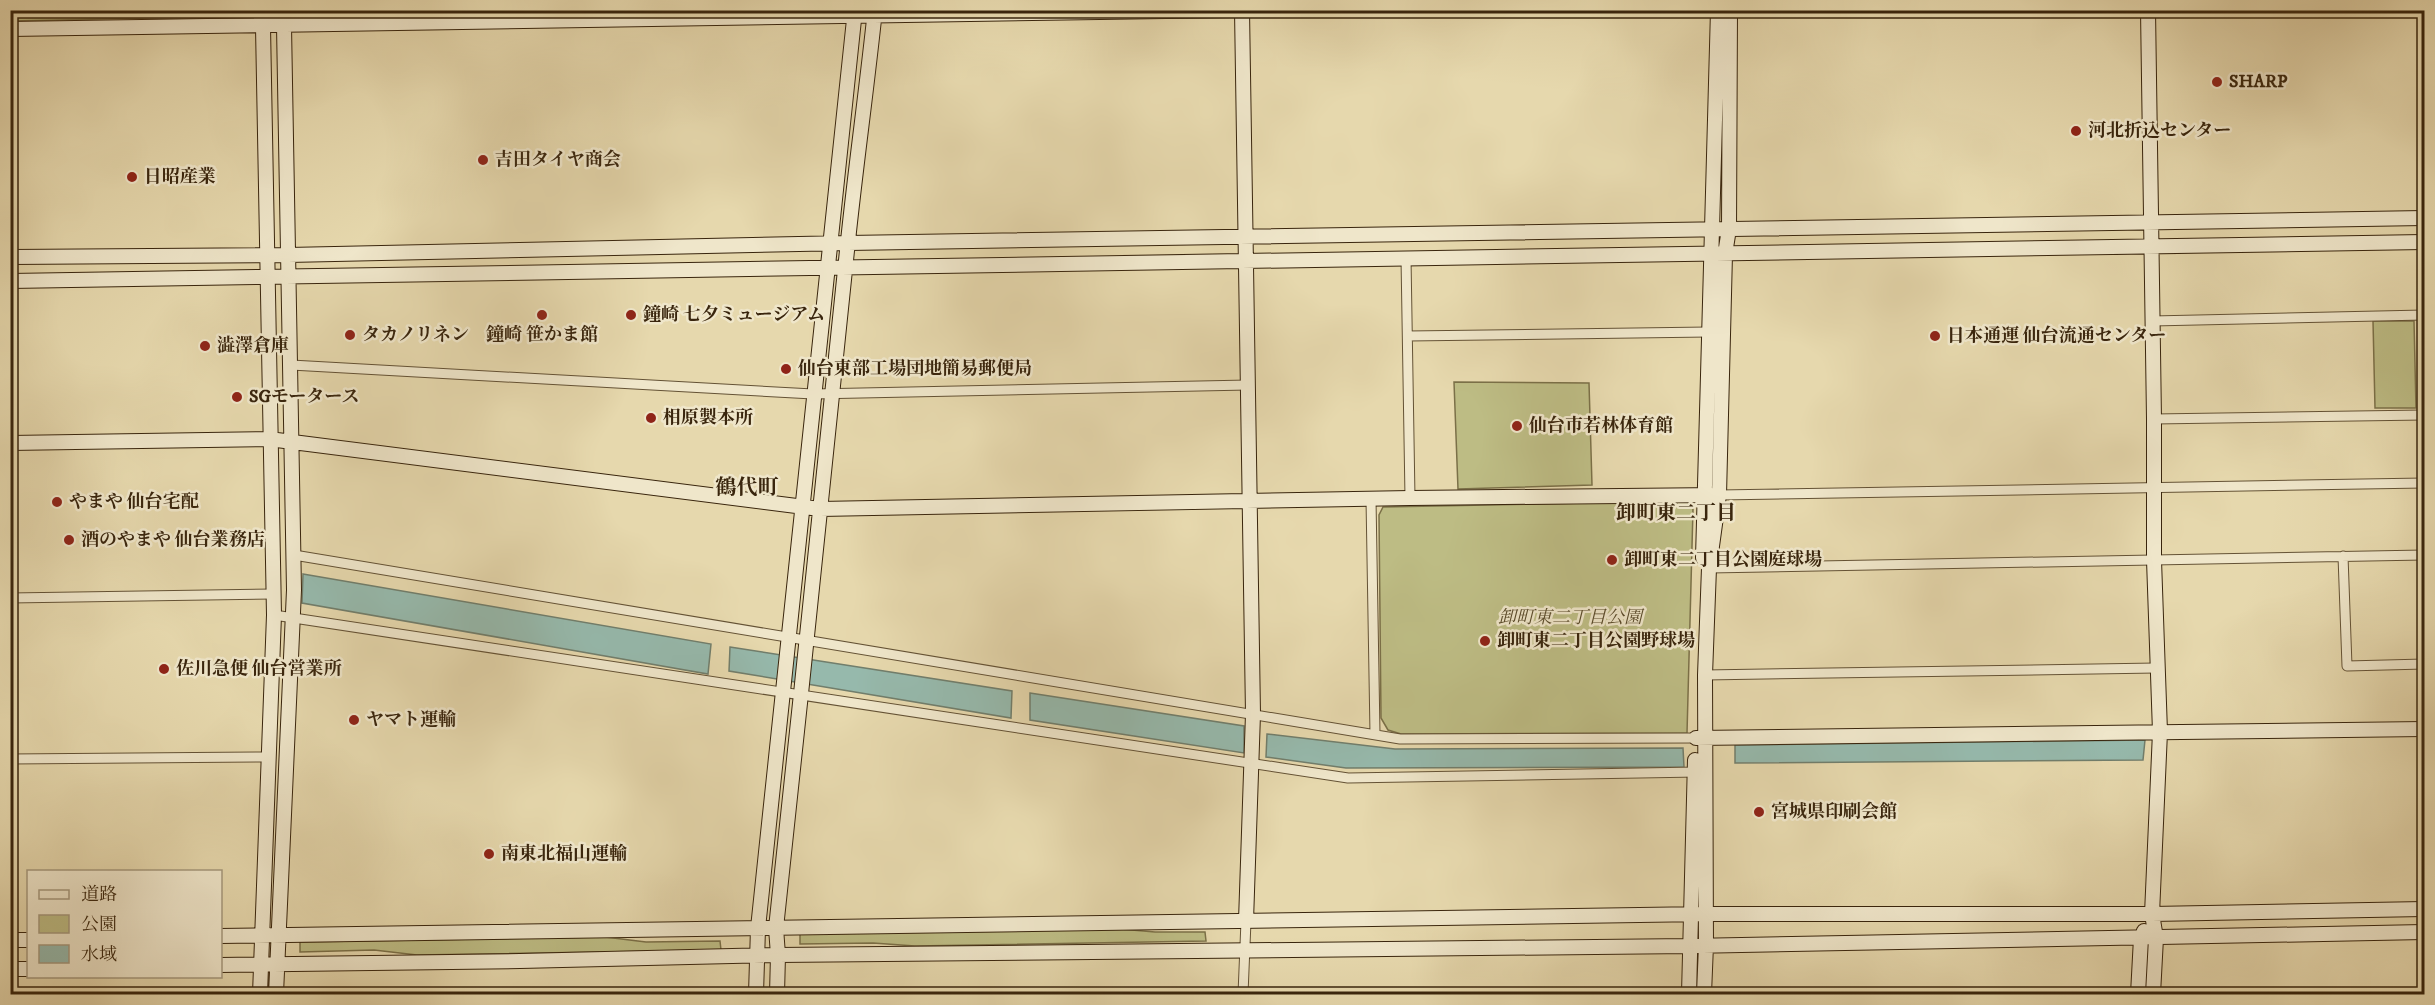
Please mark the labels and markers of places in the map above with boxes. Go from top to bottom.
place label: SHARP [2229,71,2288,93]
marker: SHARP [2210,75,2224,89]
place label: 河北折込センター [2088,120,2231,142]
marker: 河北折込センター [2069,124,2083,138]
place label: 吉田タイヤ商会 [495,149,621,171]
marker: 吉田タイヤ商会 [476,153,490,167]
place label: 日昭産業 [144,166,216,188]
marker: 日昭産業 [125,170,139,184]
place label: 鐘崎 七夕ミュージアム [643,304,825,326]
marker: 鐘崎 笹かま館 [535,308,549,322]
marker: 鐘崎 七夕ミュージアム [624,308,638,322]
place label: タカノリネン [362,324,469,346]
place label: 鐘崎 笹かま館 [486,324,598,346]
place label: 日本通運 仙台流通センター [1947,325,2166,347]
marker: タカノリネン [343,328,357,342]
marker: 日本通運 仙台流通センター [1928,329,1942,343]
place label: 澁澤倉庫 [217,335,289,357]
marker: 澁澤倉庫 [198,339,212,353]
place label: 仙台東部工場団地簡易郵便局 [798,358,1032,380]
marker: 仙台東部工場団地簡易郵便局 [779,362,793,376]
place label: SGモータース [249,386,359,408]
marker: SGモータース [230,390,244,404]
place label: 相原製本所 [663,407,753,429]
marker: 相原製本所 [644,411,658,425]
place label: 仙台市若林体育館 [1529,415,1673,437]
marker: 仙台市若林体育館 [1510,419,1524,433]
place label: やまや 仙台宅配 [69,491,199,513]
marker: やまや 仙台宅配 [50,495,64,509]
place label: 酒のやまや 仙台業務店 [81,529,265,551]
marker: 酒のやまや 仙台業務店 [62,533,76,547]
place label: 卸町東二丁目公園庭球場 [1624,549,1822,571]
marker: 卸町東二丁目公園庭球場 [1605,553,1619,567]
place label: 卸町東二丁目公園野球場 [1497,630,1695,652]
marker: 卸町東二丁目公園野球場 [1478,634,1492,648]
place label: 佐川急便 仙台営業所 [176,658,342,680]
marker: 佐川急便 仙台営業所 [157,662,171,676]
place label: ヤマト運輸 [366,709,456,731]
marker: ヤマト運輸 [347,713,361,727]
place label: 宮城県印刷会館 [1771,801,1897,823]
marker: 宮城県印刷会館 [1752,805,1766,819]
place label: 南東北福山運輸 [501,843,627,865]
marker: 南東北福山運輸 [482,847,496,861]

